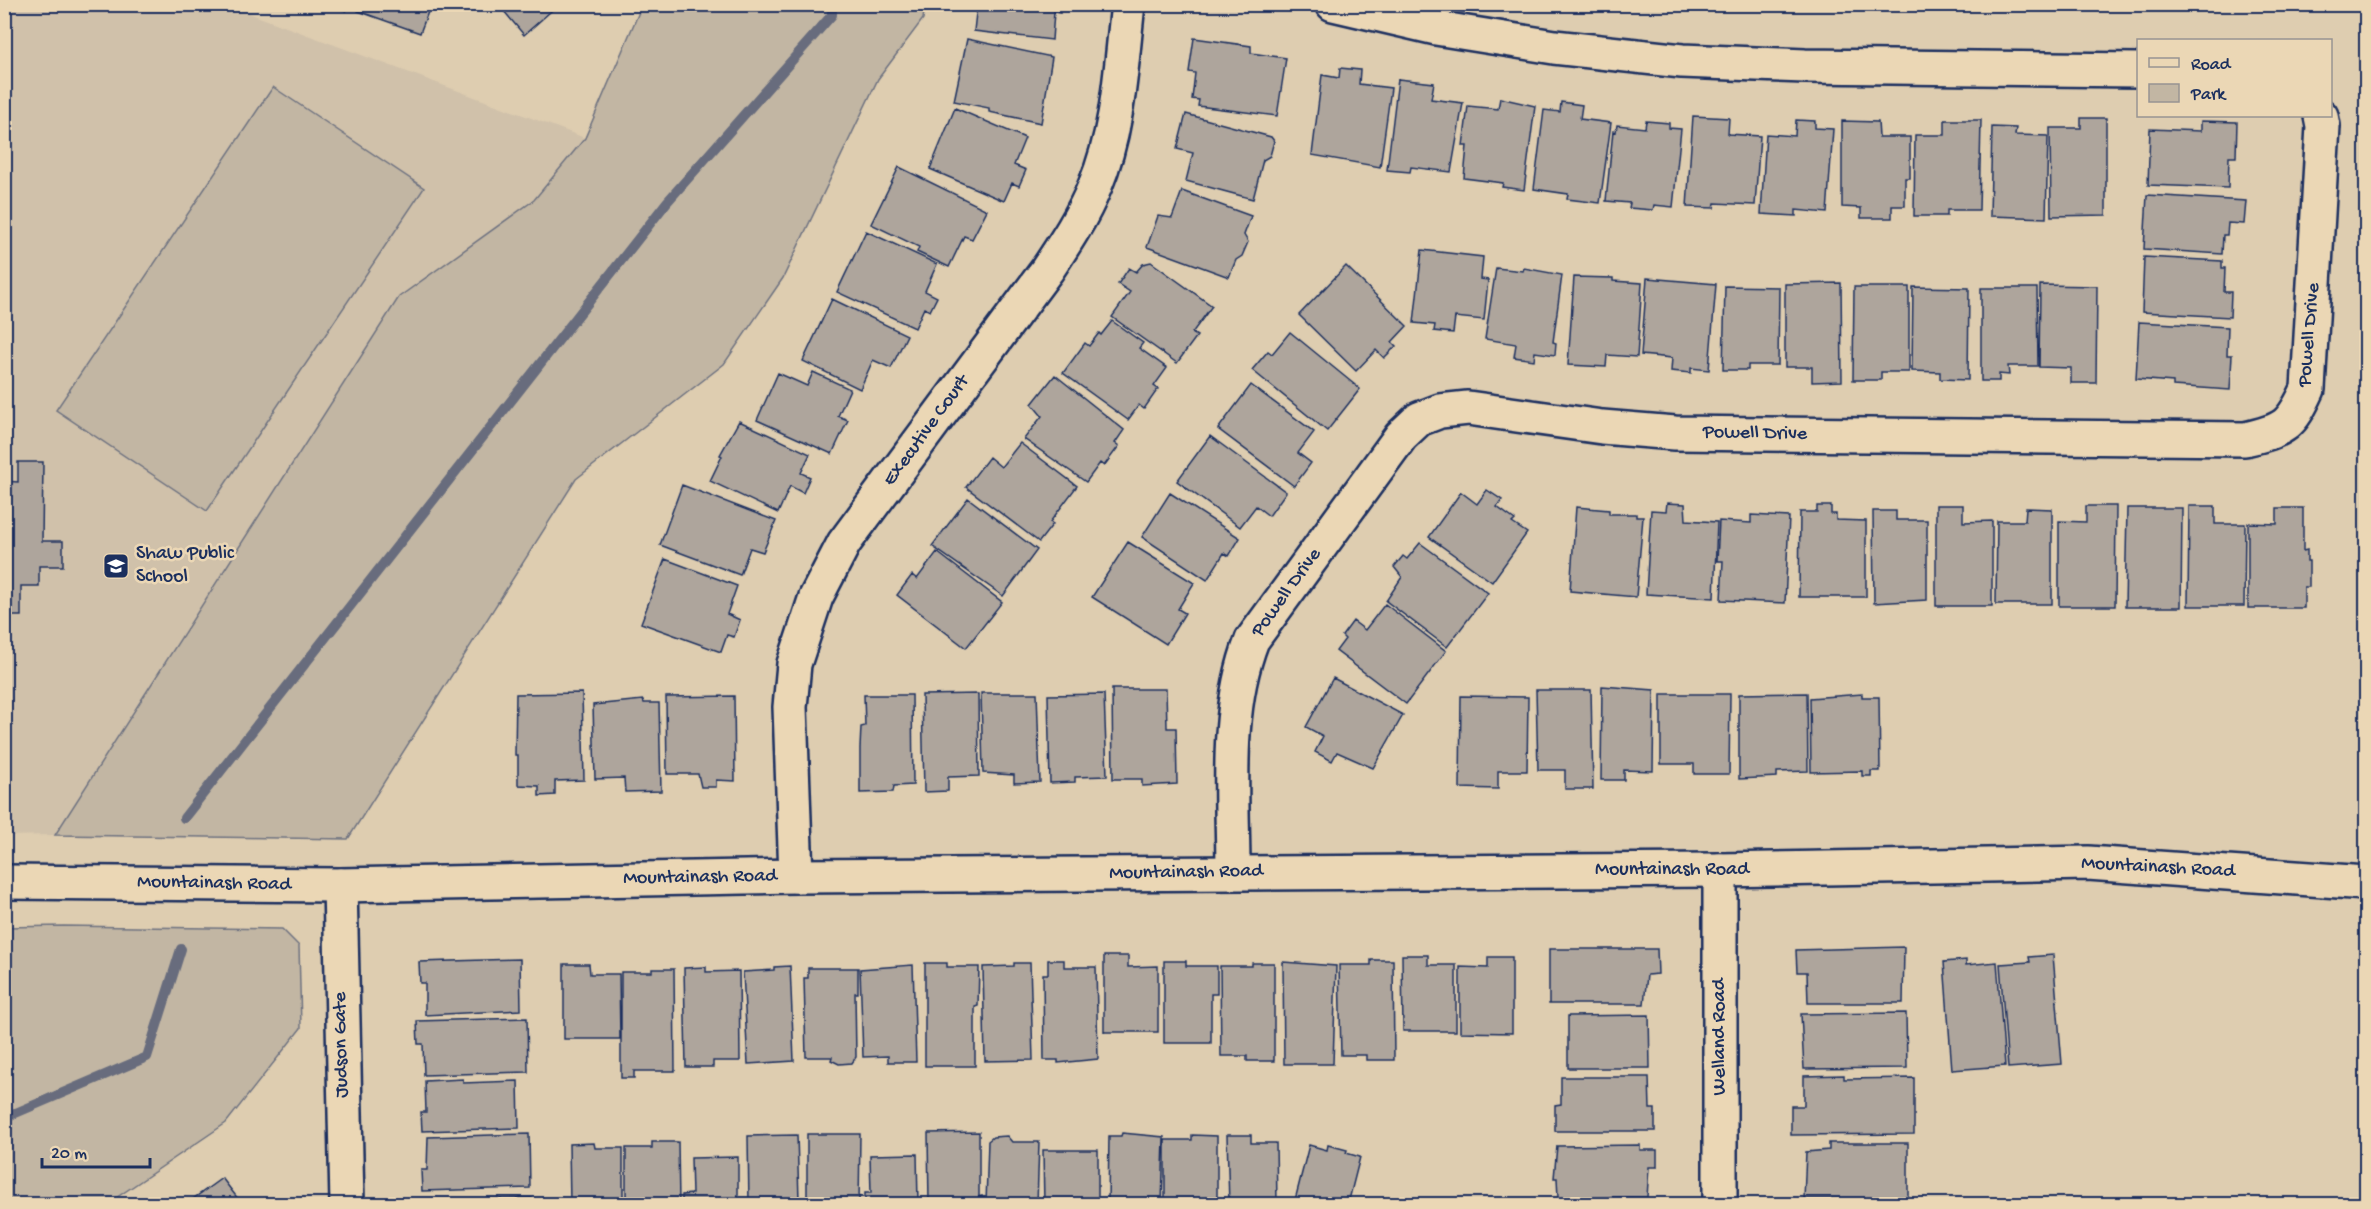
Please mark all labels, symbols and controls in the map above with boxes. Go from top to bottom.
legend [2137,39,2332,117]
text: Road [2191,55,2232,76]
text: Park [2190,85,2227,106]
street label: Powell Drive [2294,281,2326,389]
street label: Executive Court [879,369,976,491]
street label: Powell Drive [1702,422,1808,446]
place label: Shaw Public School [136,543,235,589]
street label: Powell Drive [1246,543,1327,643]
school or university icon: Shaw Public School [101,551,131,581]
street label: Mountainash Road [2081,852,2238,884]
street label: Mountainash Road [1595,859,1751,882]
street label: Mountainash Road [1109,860,1265,886]
street label: Mountainash Road [623,865,779,891]
street label: Mountainash Road [137,871,293,897]
street label: Welland Road [1709,976,1732,1095]
street label: Judson Gate [330,991,354,1098]
scale bar [42,1131,150,1169]
text: 20 m [51,1144,87,1165]

